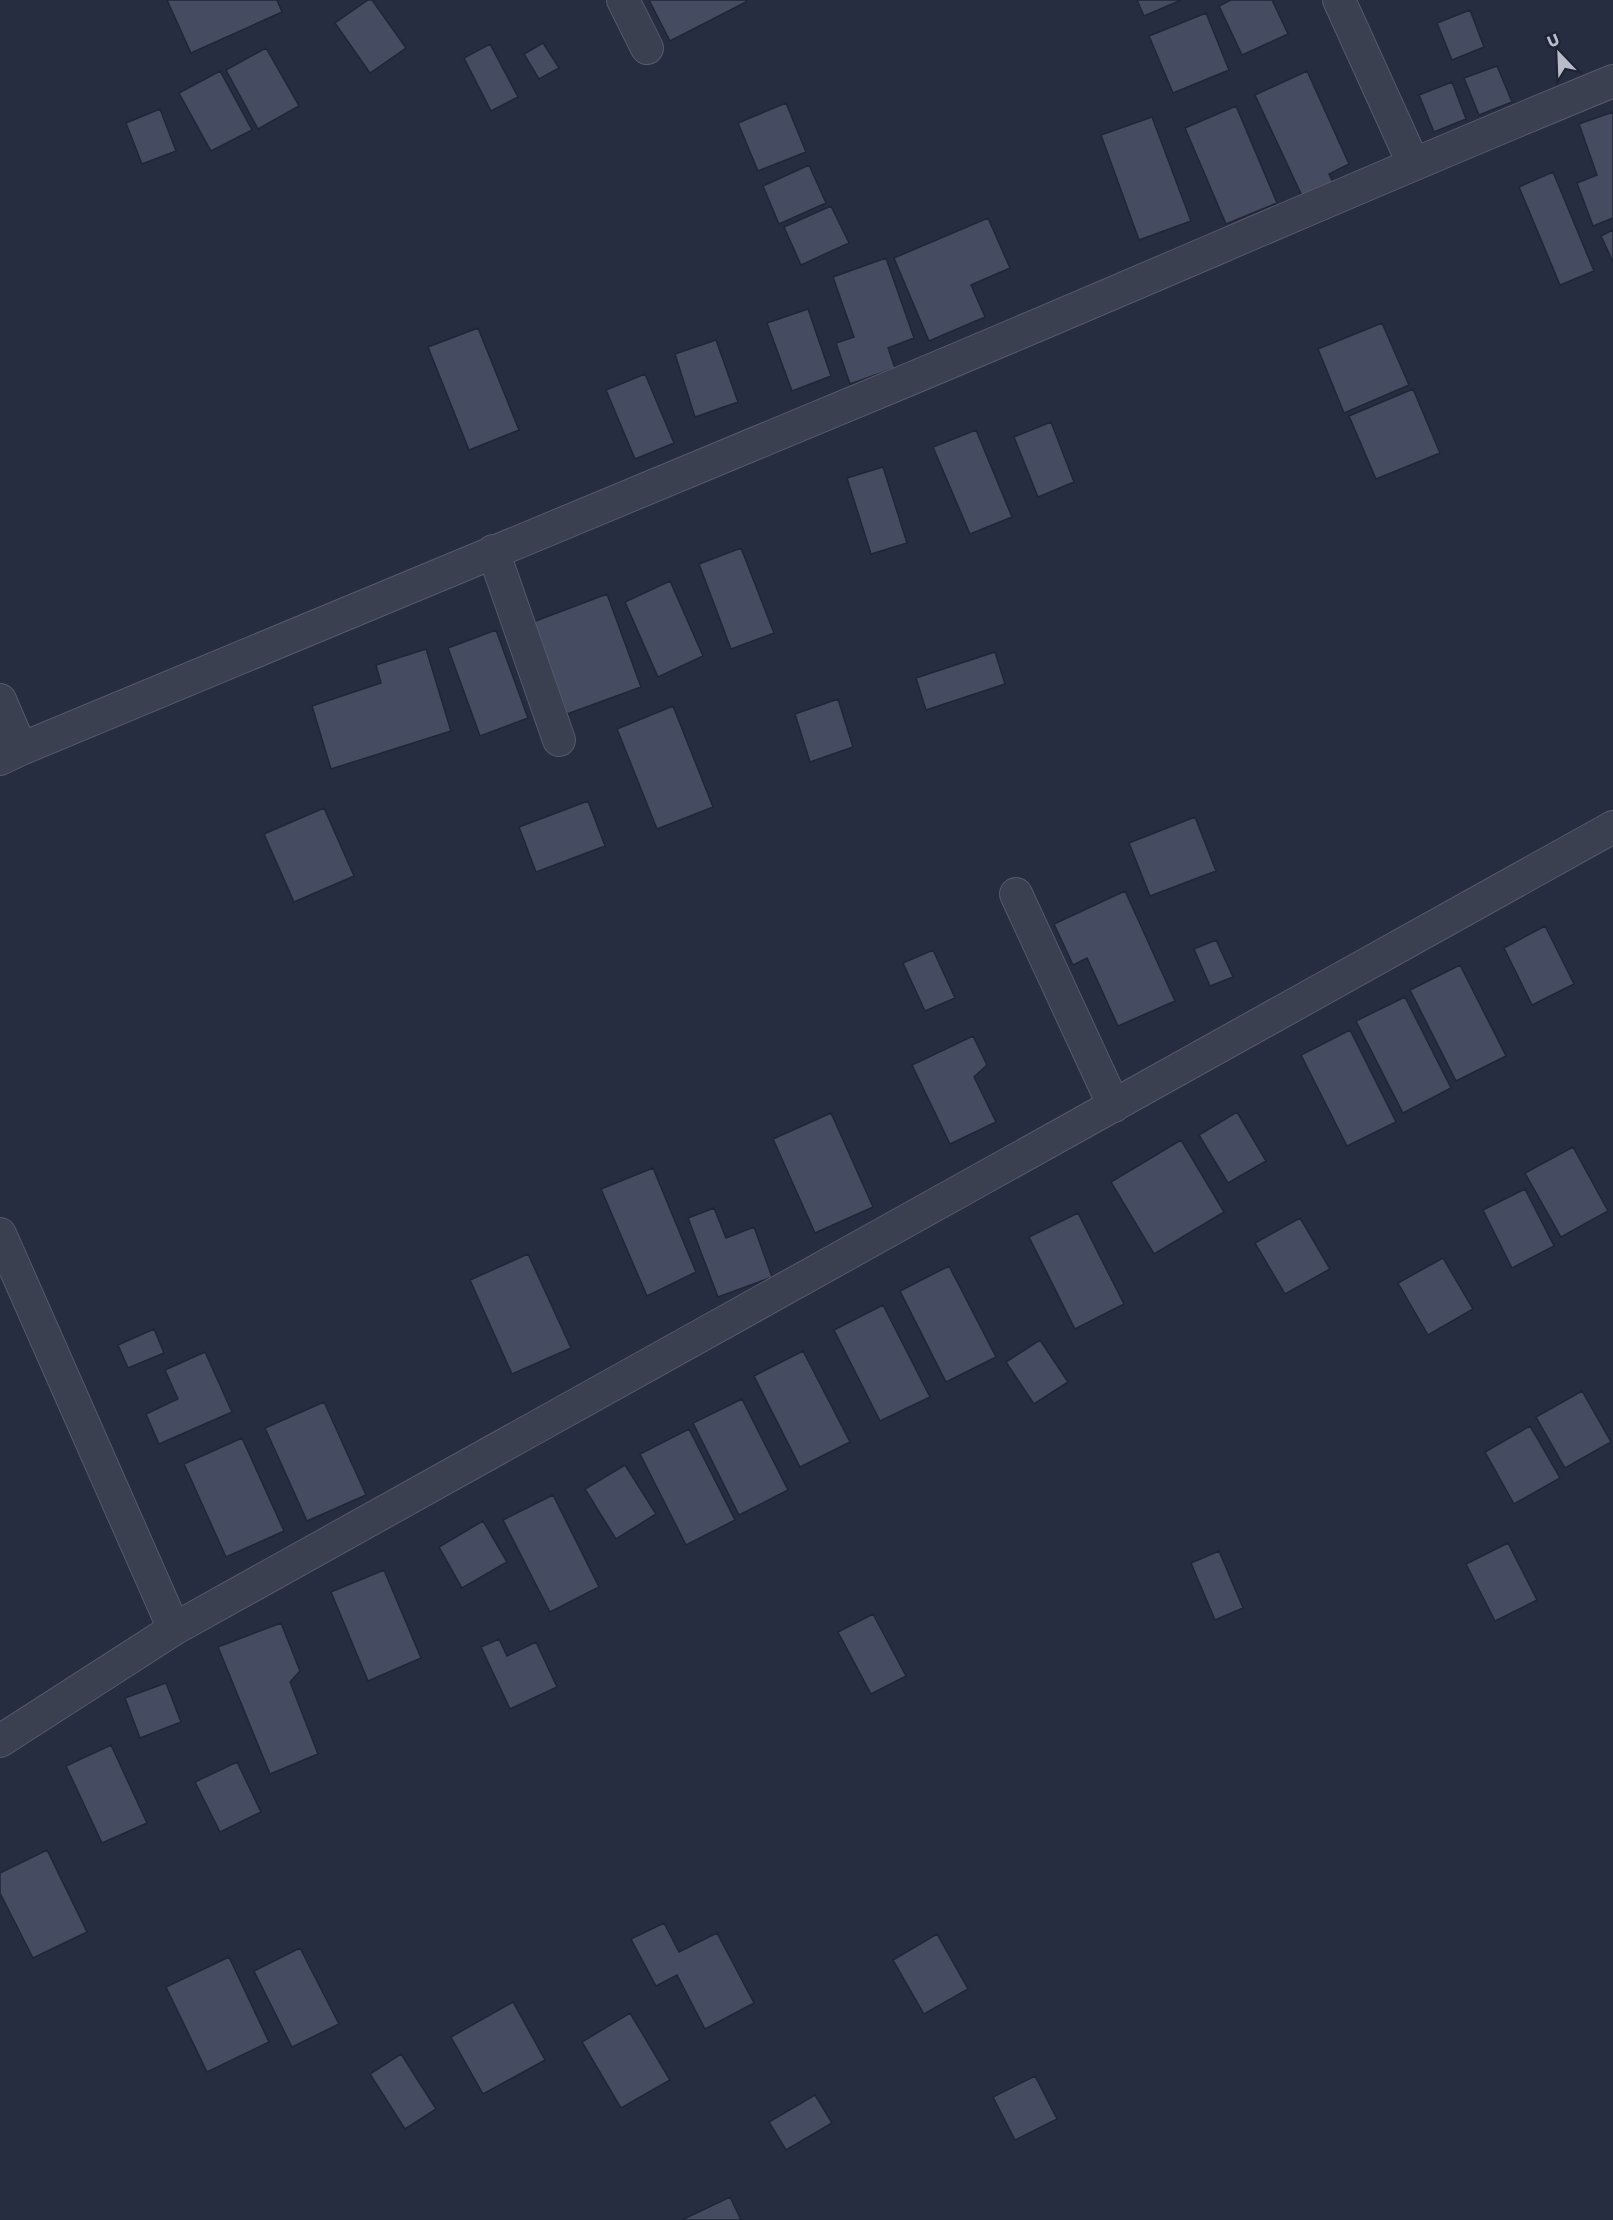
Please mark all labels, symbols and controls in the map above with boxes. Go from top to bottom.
north arrow [1529,24,1589,84]
text: U [1544,28,1563,53]

